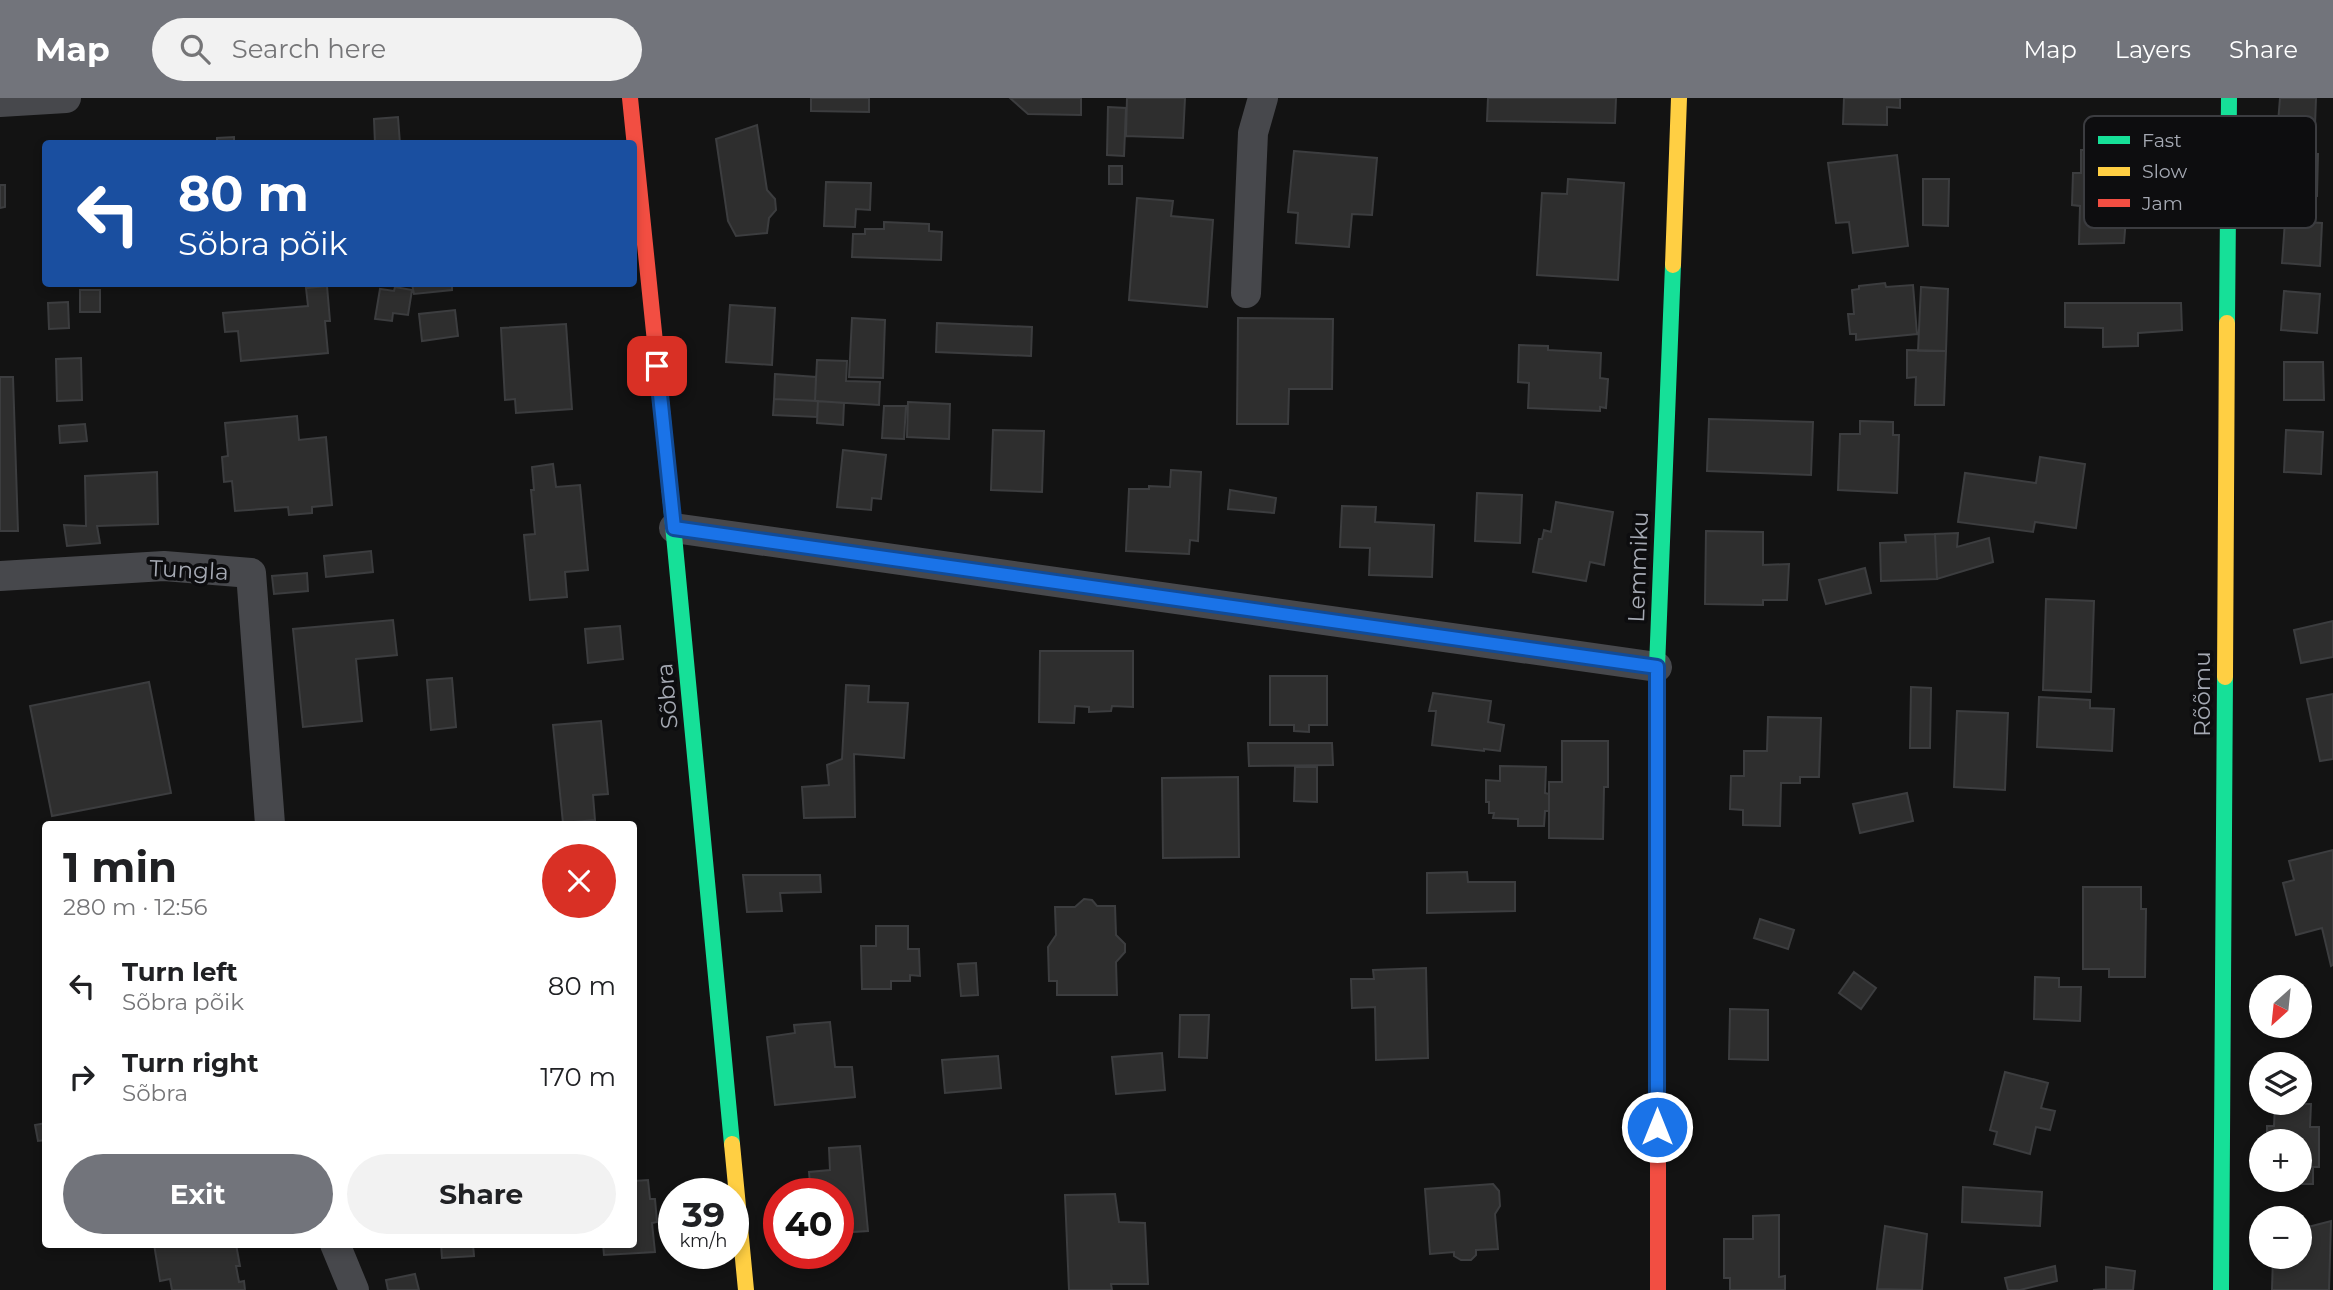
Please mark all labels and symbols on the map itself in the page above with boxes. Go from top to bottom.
legend [2084,116,2316,228]
text: Fast [2142,129,2182,152]
text: Slow [2142,160,2187,183]
text: Jam [2141,192,2183,215]
pin [627,336,687,396]
street label: Lemmiku [1622,511,1654,623]
street label: Tungla [149,554,229,586]
street label: Rõõmu [2188,651,2216,737]
street label: Sõbra [650,662,684,730]
north arrow [2249,975,2312,1038]
position arrow [1620,1090,1694,1164]
speed limit sign: 40 [763,1178,854,1269]

